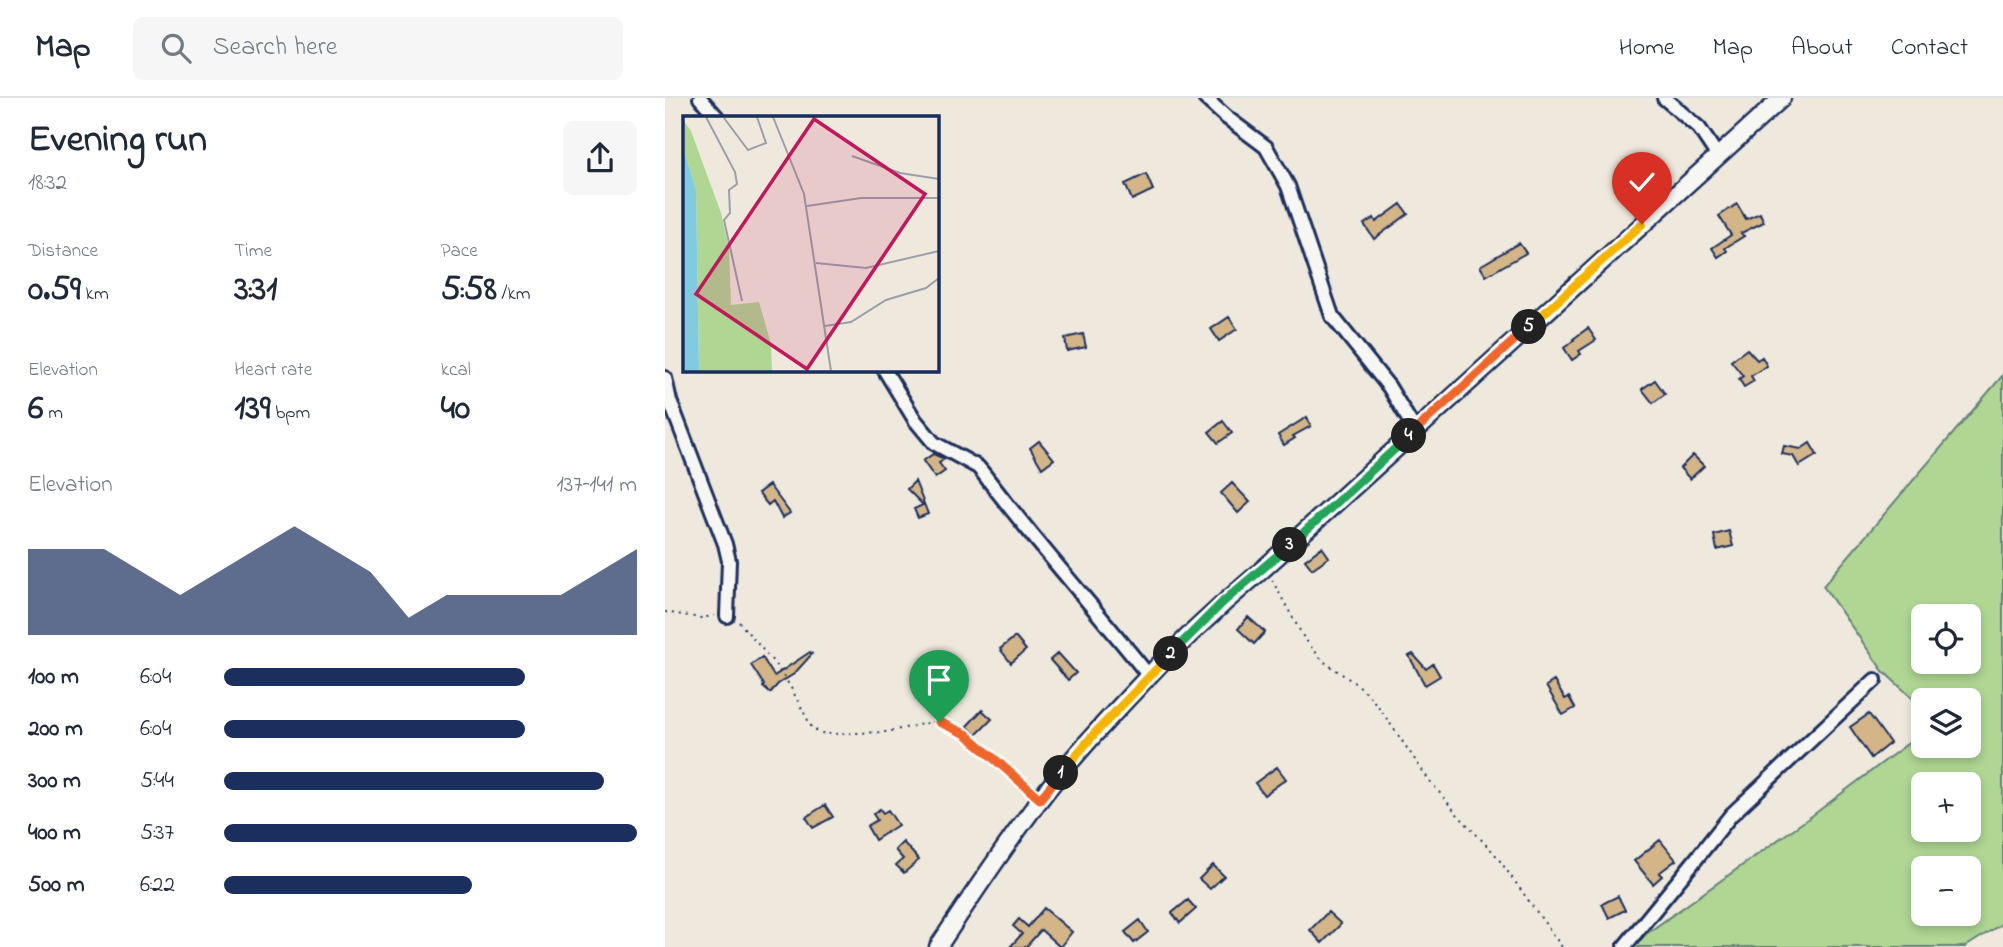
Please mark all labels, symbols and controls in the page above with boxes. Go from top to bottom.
search box [133,17,623,80]
text: Map [35,24,91,72]
icon: search [157,29,195,67]
text: Search here [213,29,337,67]
text: Home [1619,31,1675,66]
text: Map [1713,31,1753,66]
text: About [1791,31,1853,66]
text: Contact [1891,31,1968,66]
text: Evening run [28,113,207,169]
inset map [683,116,938,371]
button: share [563,121,637,195]
pin [1612,152,1672,224]
icon: check [1623,163,1661,201]
text: 18:32 [28,167,67,200]
text: Distance [28,238,98,265]
text: Time [234,238,272,265]
text: Pace [441,238,478,265]
text: 0.59 [28,265,81,316]
text: 3:31 [234,265,277,316]
text: 5:58 [441,265,497,316]
text: km [81,281,109,308]
text: /km [497,281,531,308]
pin: 5 [1511,310,1547,344]
text: 5 [1523,313,1534,340]
text: Elevation [28,357,98,384]
text: Heart rate [234,357,312,384]
text: kcal [441,357,471,384]
text: 6 [28,384,43,435]
text: 139 [234,384,270,435]
text: 40 [441,384,470,435]
text: m [43,400,63,427]
text: bpm [270,400,310,427]
pin: 4 [1391,418,1427,454]
text: 4 [1405,422,1412,449]
text: Elevation [28,469,113,502]
text: 137–141 m [556,469,637,502]
pin: 3 [1273,528,1307,562]
text: 3 [1286,531,1293,558]
map controls [1911,604,1981,926]
button: locate [1911,604,1981,674]
pin: 2 [1154,636,1189,672]
text: 2 [1166,640,1175,667]
pin [909,650,969,722]
text: 100 m [28,661,79,694]
text: 6:04 [140,661,172,694]
icon: arrive [920,661,958,699]
button: layers [1911,688,1981,758]
text: 200 m [28,713,83,746]
text: 6:04 [140,713,172,746]
pin: 1 [1043,756,1079,790]
text: 1 [1057,759,1064,786]
text: 300 m [28,765,81,798]
text: 5:44 [140,765,174,798]
button: + [1911,772,1981,842]
text: 400 m [28,817,81,850]
text: 5:37 [140,817,174,850]
button: − [1911,856,1981,926]
text: 500 m [28,869,85,902]
text: 6:22 [140,869,175,902]

